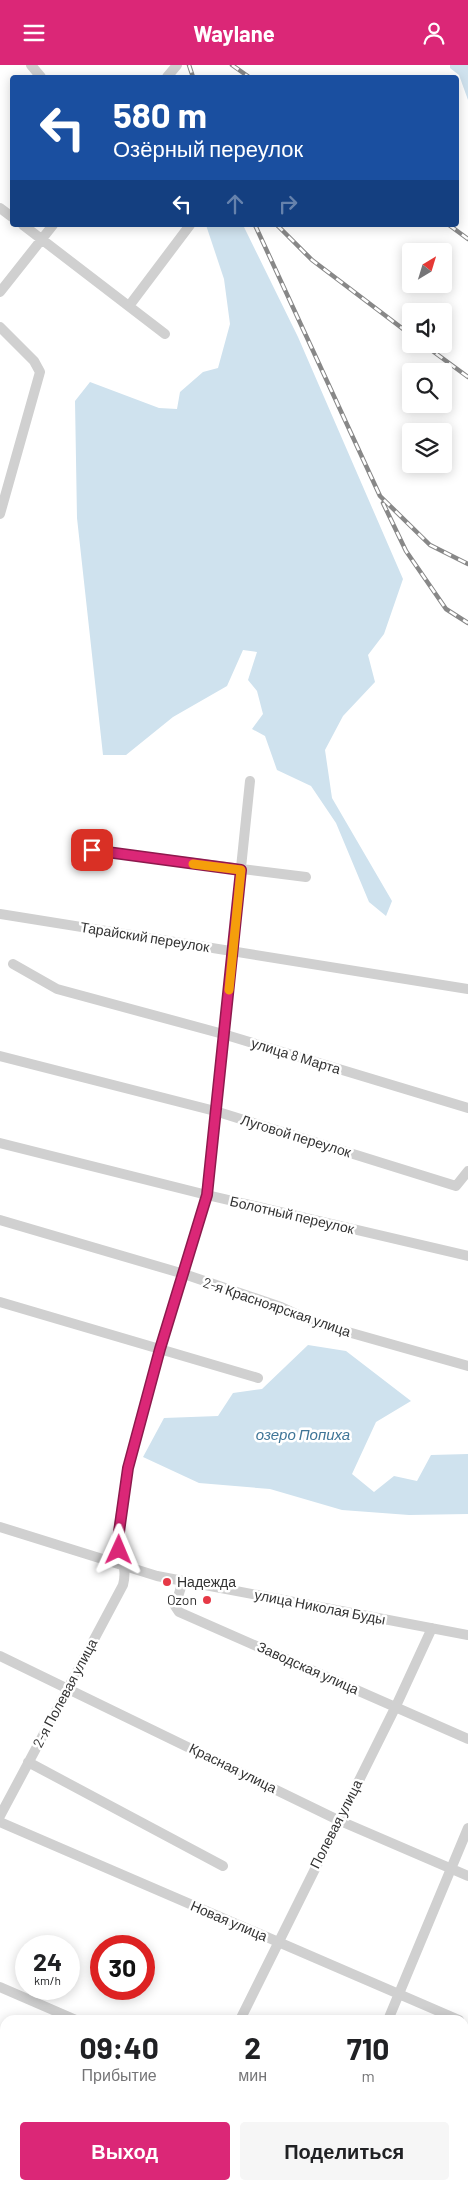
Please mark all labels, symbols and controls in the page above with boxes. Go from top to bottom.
icon: menu [20,19,48,47]
icon: person [420,19,448,47]
text: Waylane [193,20,275,46]
text: 580 m [113,93,207,135]
icon: left [30,95,95,160]
text: Озёрный переулок [113,135,303,161]
icon: left [168,190,196,218]
icon: ahead [221,190,249,218]
icon: right [274,190,302,218]
north arrow [402,243,452,293]
map controls [402,243,452,473]
button: sound [402,303,452,353]
button: search [402,363,452,413]
button: layers [402,423,452,473]
pin [71,829,113,871]
icon: arrive [78,836,106,864]
street label: Тарайский переулок [79,918,212,955]
street label: улица 8 Марта [249,1034,343,1077]
street label: Луговой переулок [239,1111,354,1161]
street label: Болотный переулок [228,1192,357,1237]
street label: 2-я Красноярская улица [201,1273,353,1340]
water label: озеро Попиха [256,1425,350,1443]
position arrow [92,1523,144,1575]
place label: Надежда [177,1573,236,1590]
marker: Надежда [161,1576,173,1588]
street label: улица Николая Буды [253,1585,387,1628]
place label: Ozon [167,1591,197,1608]
marker: Ozon [201,1594,213,1606]
street label: 2-я Полевая улица [29,1635,101,1750]
street label: Заводская улица [255,1638,362,1698]
street label: Красная улица [187,1739,280,1796]
street label: Полевая улица [306,1776,365,1871]
street label: Новая улица [188,1897,270,1944]
speed limit sign: 30 [90,1935,155,2000]
text: 24 [33,1946,62,1976]
text: km/h [34,1973,61,1987]
text: 09:40 [80,2029,159,2065]
text: 2 [244,2029,261,2065]
text: 710 [347,2030,389,2066]
text: Прибытие [82,2065,157,2084]
text: мин [238,2065,267,2084]
text: m [361,2066,375,2085]
button: Выход [20,2122,230,2180]
button: Поделиться [240,2122,449,2180]

